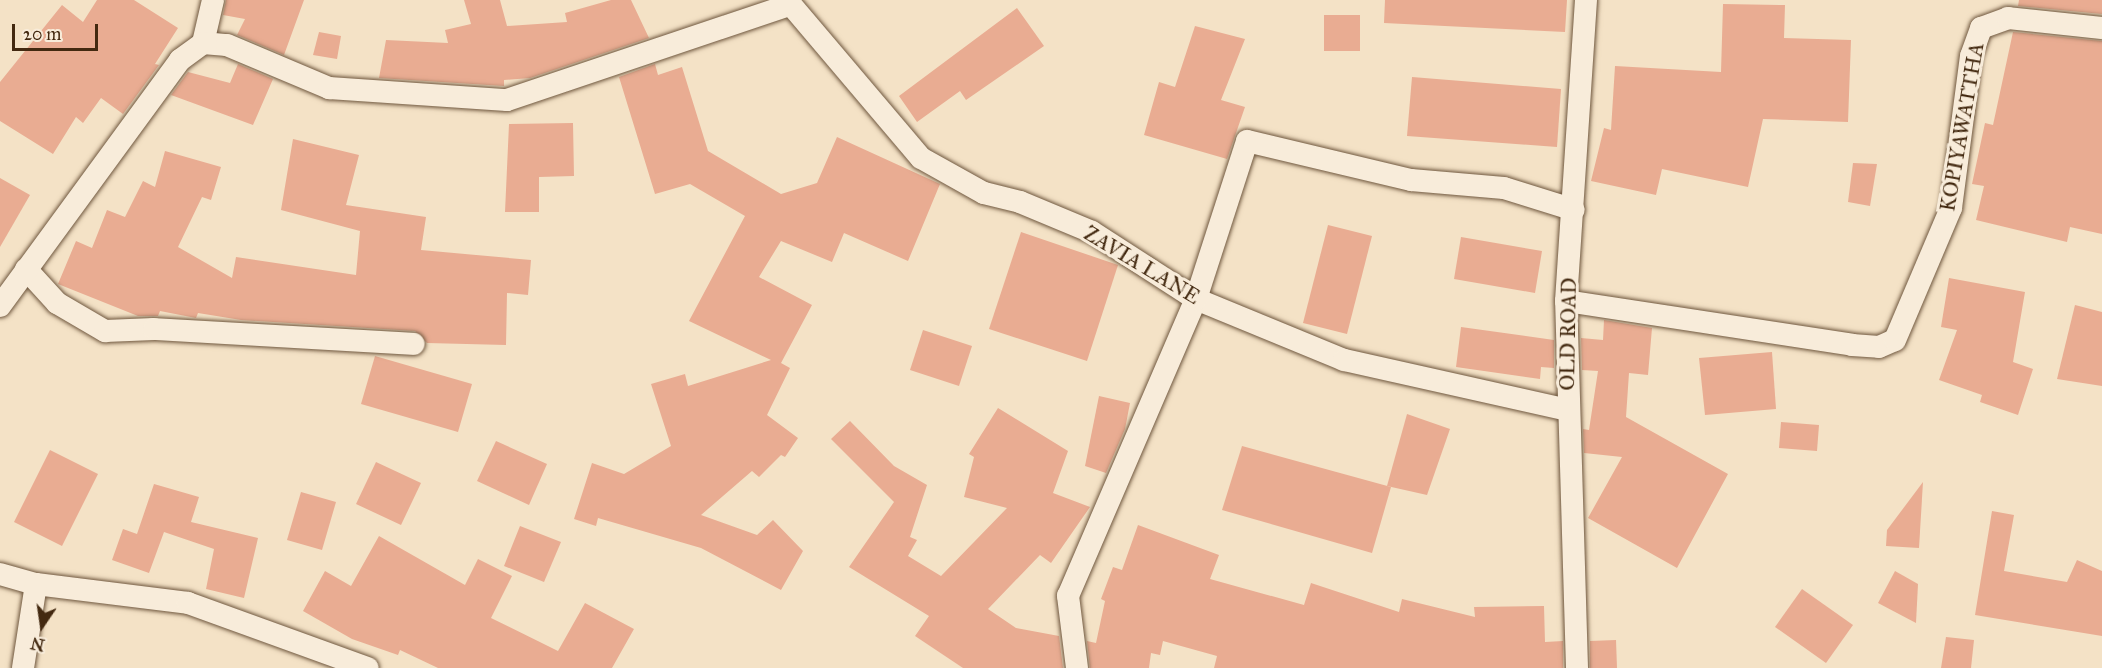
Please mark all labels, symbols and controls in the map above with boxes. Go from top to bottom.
scale bar [15,12,100,50]
text: 20 m [23,23,61,45]
street label: KOPIYAWATTHA [1935,41,1989,213]
street label: ZAVIA LANE [1079,220,1205,310]
street label: OLD ROAD [1554,277,1582,391]
north arrow [12,596,72,656]
text: N [29,633,47,655]

